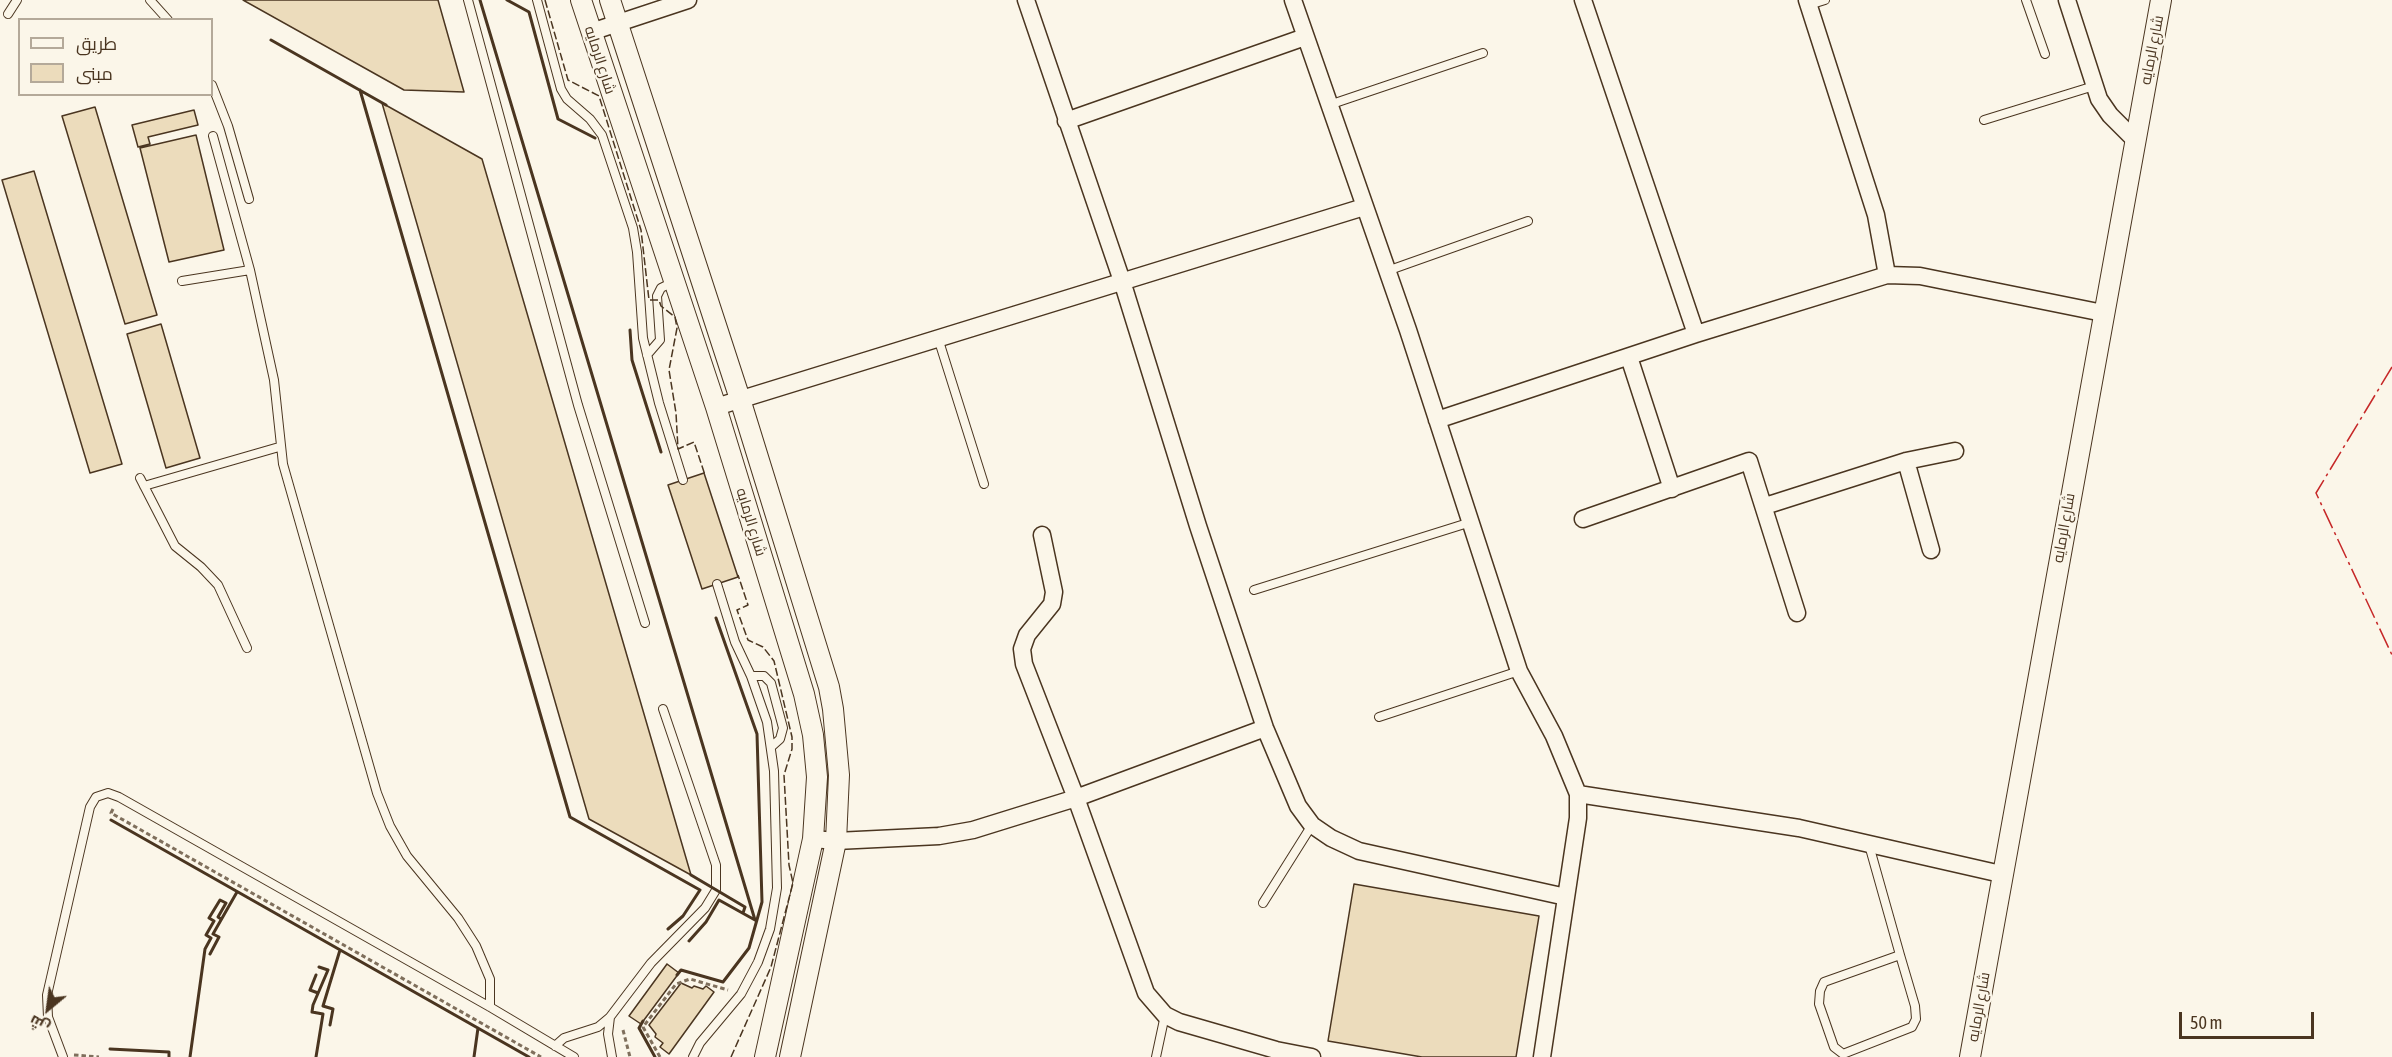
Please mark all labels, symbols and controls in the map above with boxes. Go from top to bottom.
street label: شارع الرمايه [2136,14,2168,86]
legend [18,18,213,96]
street label: شارع الرمايه [581,24,619,96]
text: طريق [76,33,117,54]
text: مبنى [76,63,113,84]
street label: شارع الرمايه [732,486,770,558]
street label: شارع الرمايه [2049,492,2079,564]
street label: شارع الرمايه [1964,971,1994,1043]
north arrow [18,979,78,1039]
scale bar [2182,1000,2317,1038]
text: ش [26,1012,53,1038]
text: 50 m [2190,1012,2222,1033]

